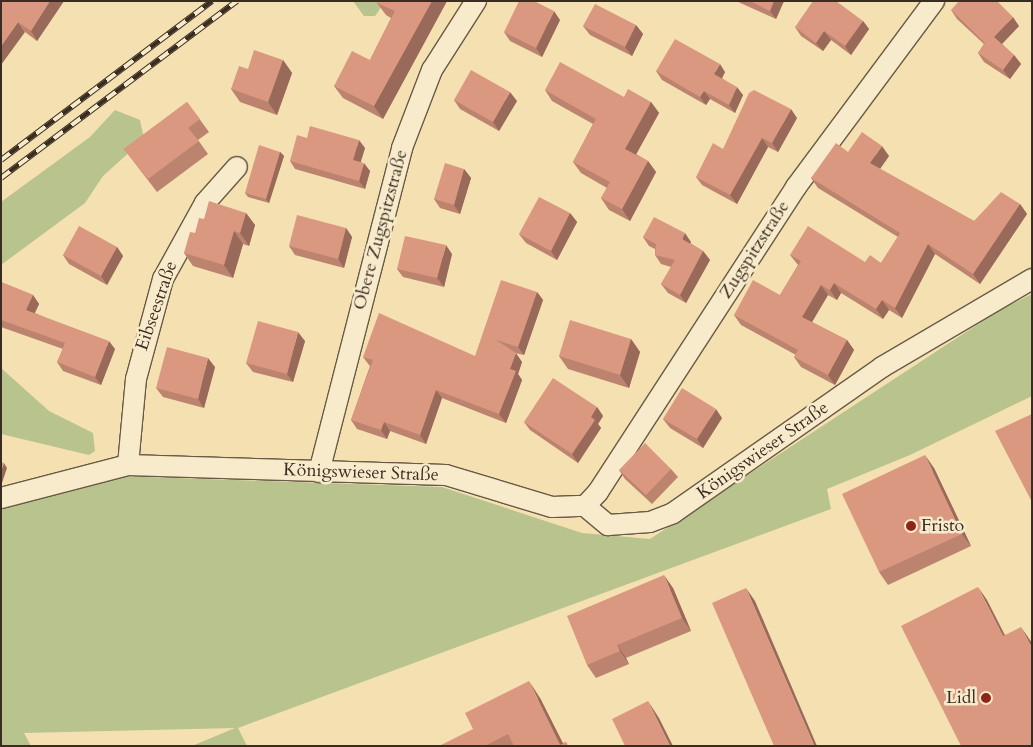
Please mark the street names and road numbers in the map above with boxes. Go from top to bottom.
street label: Obere Zugspitzstraße [349,147,413,313]
street label: Zugspitzstraße [715,197,795,303]
street label: Eibseestraße [132,258,182,354]
street label: Königswieser Straße [693,397,833,505]
street label: Königswieser Straße [283,459,439,487]

